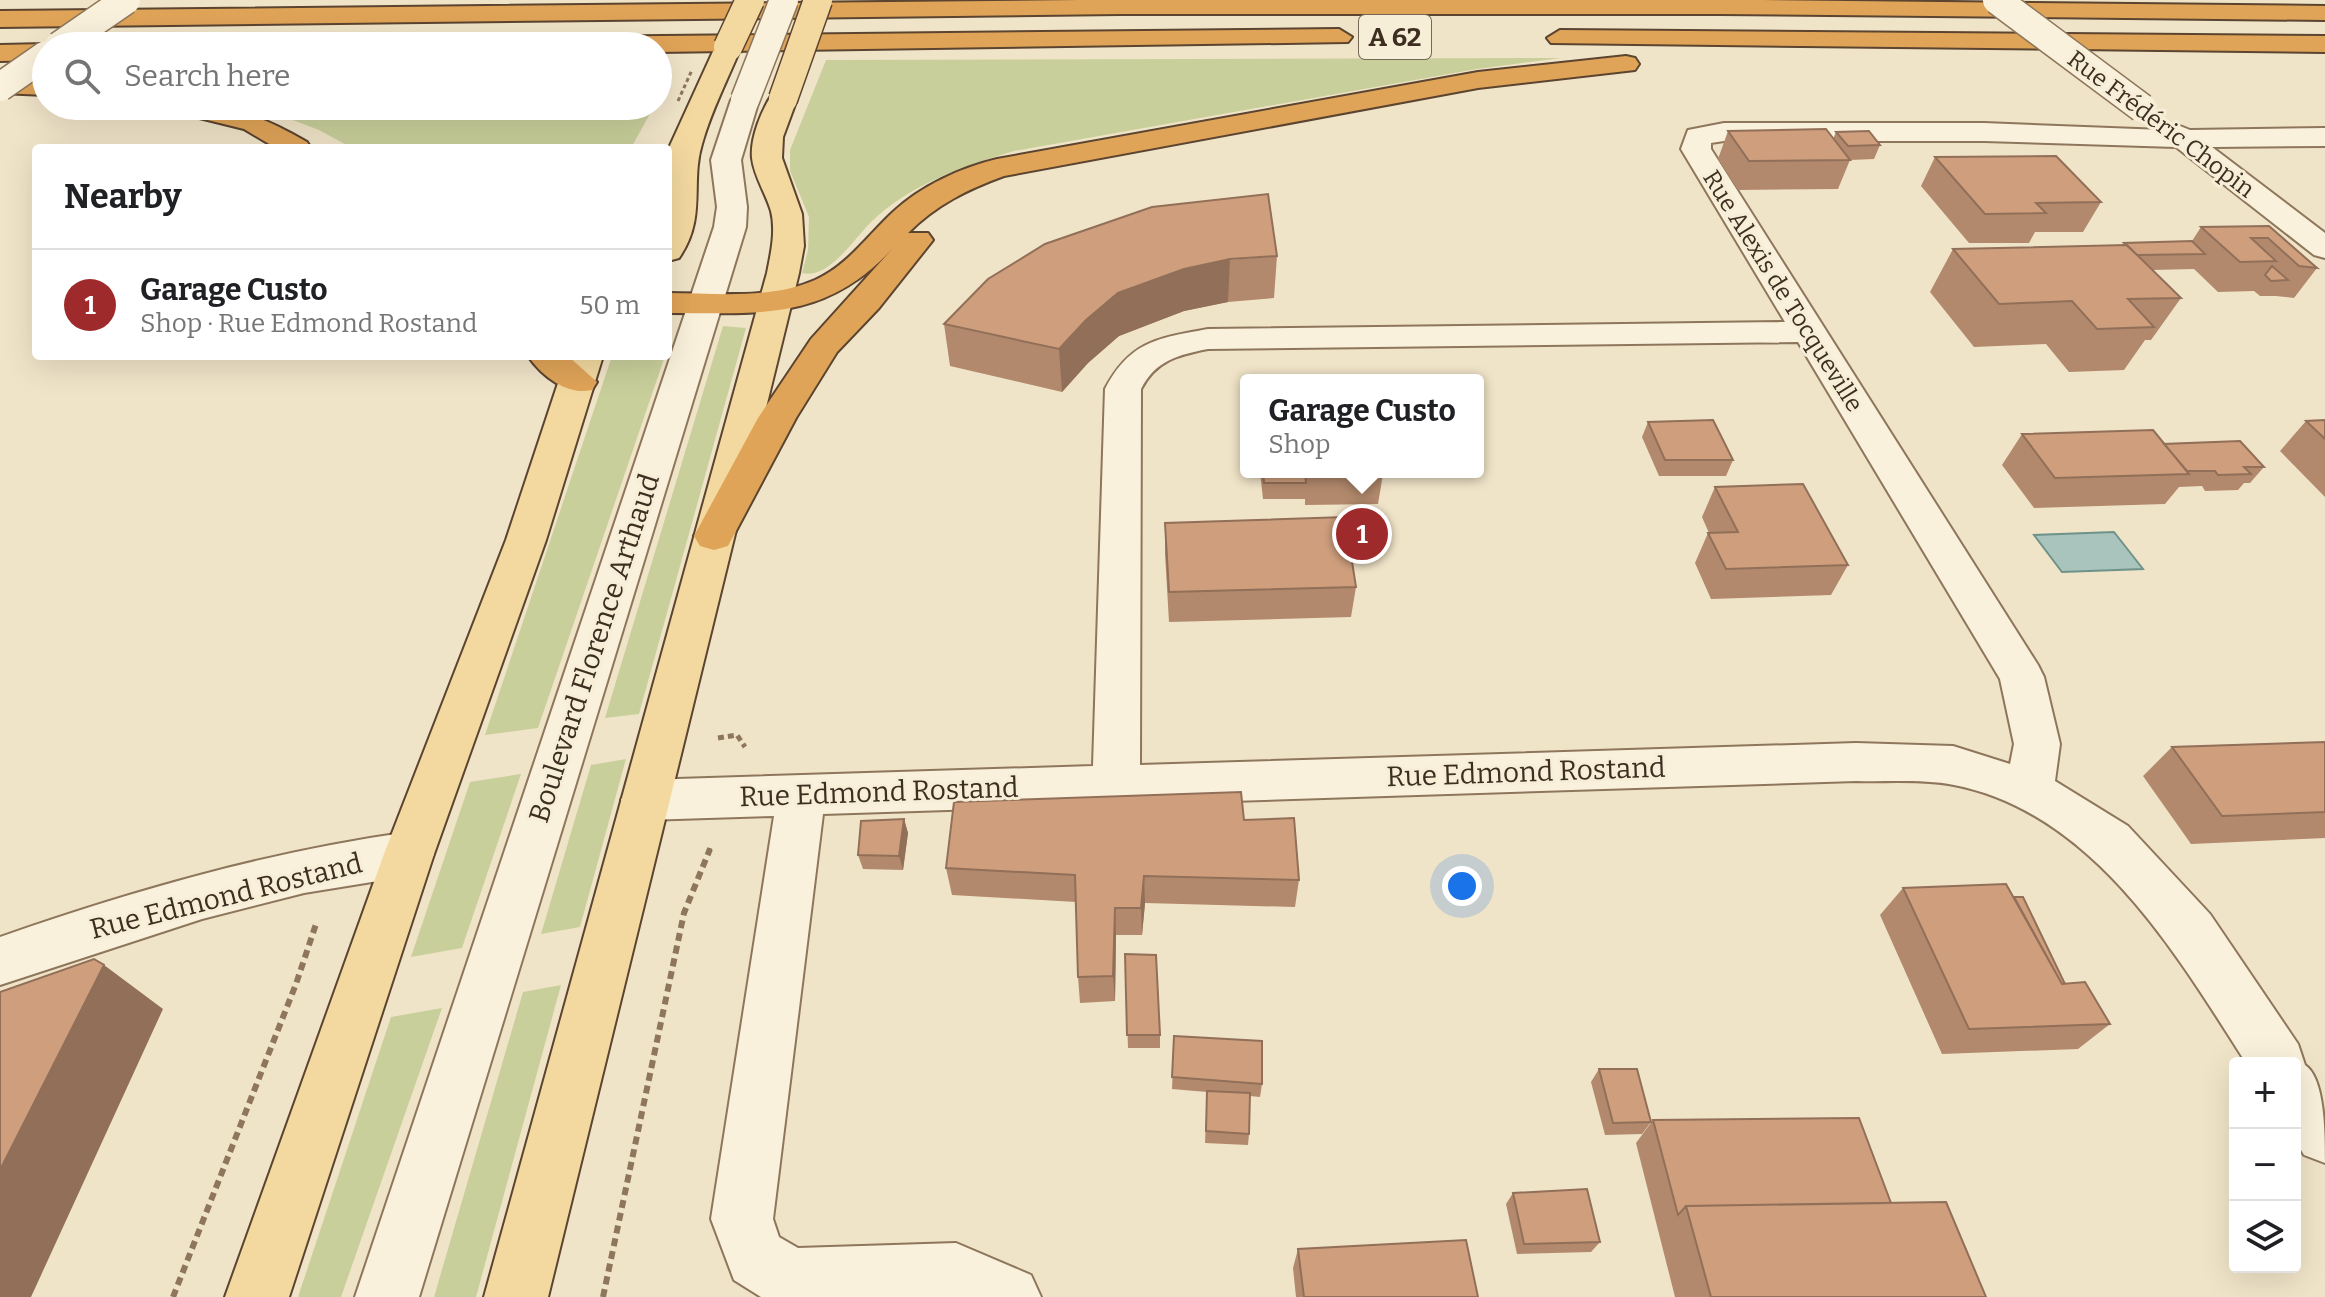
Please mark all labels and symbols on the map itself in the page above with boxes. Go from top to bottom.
road number: A 62 [1359,15,1431,59]
street label: Rue Frédéric Chopin [2062,45,2260,203]
street label: Rue Alexis de Tocqueville [1697,165,1869,417]
street label: Boulevard Florence Arthaud [522,469,666,827]
pin: 1 [1336,504,1388,564]
street label: Rue Edmond Rostand [1386,751,1666,793]
street label: Rue Edmond Rostand [739,771,1019,813]
street label: Rue Edmond Rostand [86,846,366,946]
your location [1442,866,1482,906]

